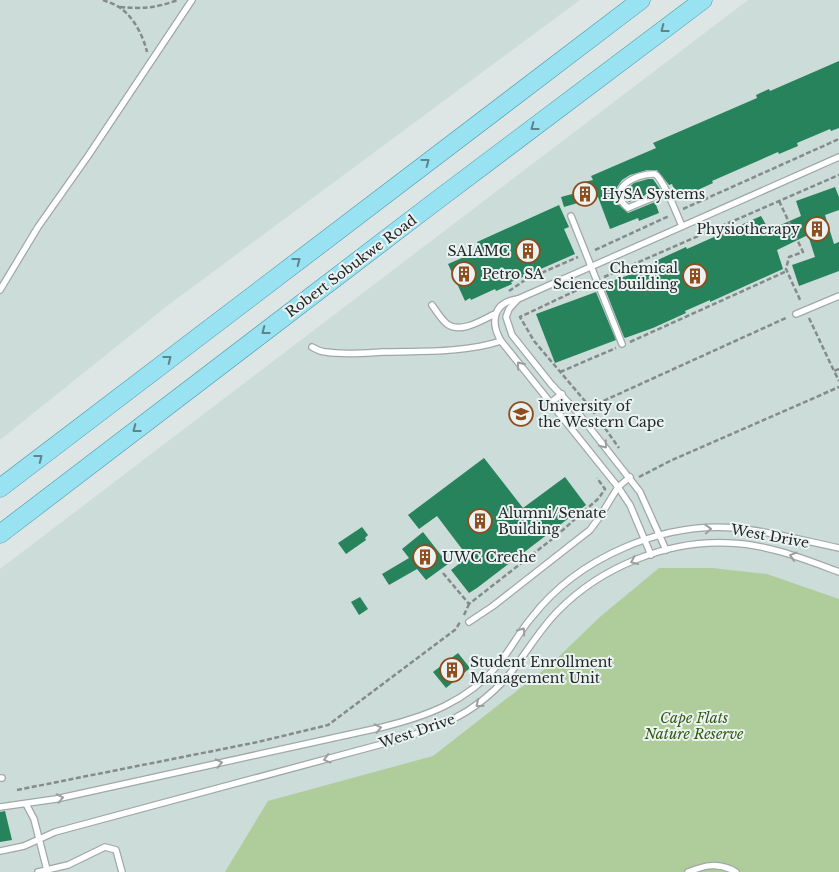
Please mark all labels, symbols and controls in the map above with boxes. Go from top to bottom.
one-way arrow [661,24,670,32]
one-way arrow [530,121,540,130]
one-way arrow [420,159,430,168]
building icon: HySA Systems [572,181,598,207]
place label: HySA Systems [602,185,705,203]
street label: Robert Sobukwe Road [282,210,421,321]
building icon: Physiotherapy [804,216,830,242]
place label: Physiotherapy [696,220,800,238]
building icon: SAIAMC [515,238,541,264]
place label: SAIAMC [447,242,510,260]
one-way arrow [291,258,300,266]
place label: Chemical Sciences building [553,259,679,293]
building icon: Petro SA [451,261,477,287]
building icon: Chemical Sciences building [682,263,708,289]
place label: Petro SA [482,265,544,283]
one-way arrow [261,325,271,334]
one-way arrow [162,357,171,365]
one-way arrow [517,361,526,371]
place label: University of the Western Cape [538,397,664,431]
school or university icon: University of the Western Cape [508,401,534,427]
one-way arrow [133,424,142,432]
one-way arrow [599,439,607,448]
one-way arrow [33,455,43,464]
place label: Alumni/Senate Building [497,504,606,538]
building icon: Alumni/Senate Building [467,508,493,534]
street label: West Drive [729,520,811,552]
one-way arrow [705,523,713,534]
building icon: UWC Creche [412,544,438,570]
place label: UWC Creche [442,548,536,566]
one-way arrow [789,551,798,561]
one-way arrow [630,554,639,565]
one-way arrow [516,627,525,637]
place label: Student Enrollment Management Unit [470,653,613,687]
building icon: Student Enrollment Management Unit [439,657,465,683]
one-way arrow [476,699,485,707]
park label: Cape Flats Nature Reserve [644,709,744,743]
street label: West Drive [376,710,457,753]
one-way arrow [373,723,382,734]
one-way arrow [323,753,331,763]
one-way arrow [215,758,224,769]
one-way arrow [56,793,65,804]

